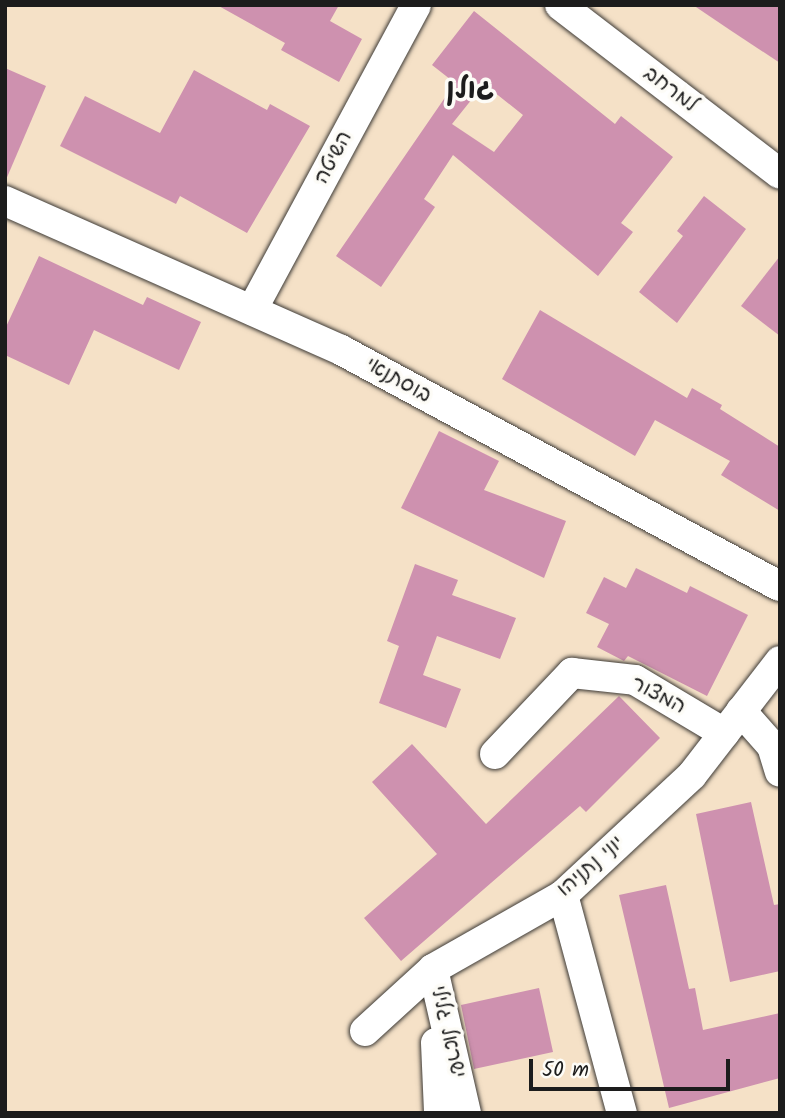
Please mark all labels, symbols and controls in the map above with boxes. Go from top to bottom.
street label: למרחב [638,62,702,118]
district label: גולן [446,74,494,108]
street label: השיטה [310,127,358,189]
street label: בוסתנאי [361,353,435,409]
street label: המצור [627,672,689,720]
street label: יוני נתניהו [552,831,630,903]
street label: ישראל גלילי [424,983,470,1081]
scale bar [533,1044,734,1088]
text: 50 m [542,1054,589,1087]

